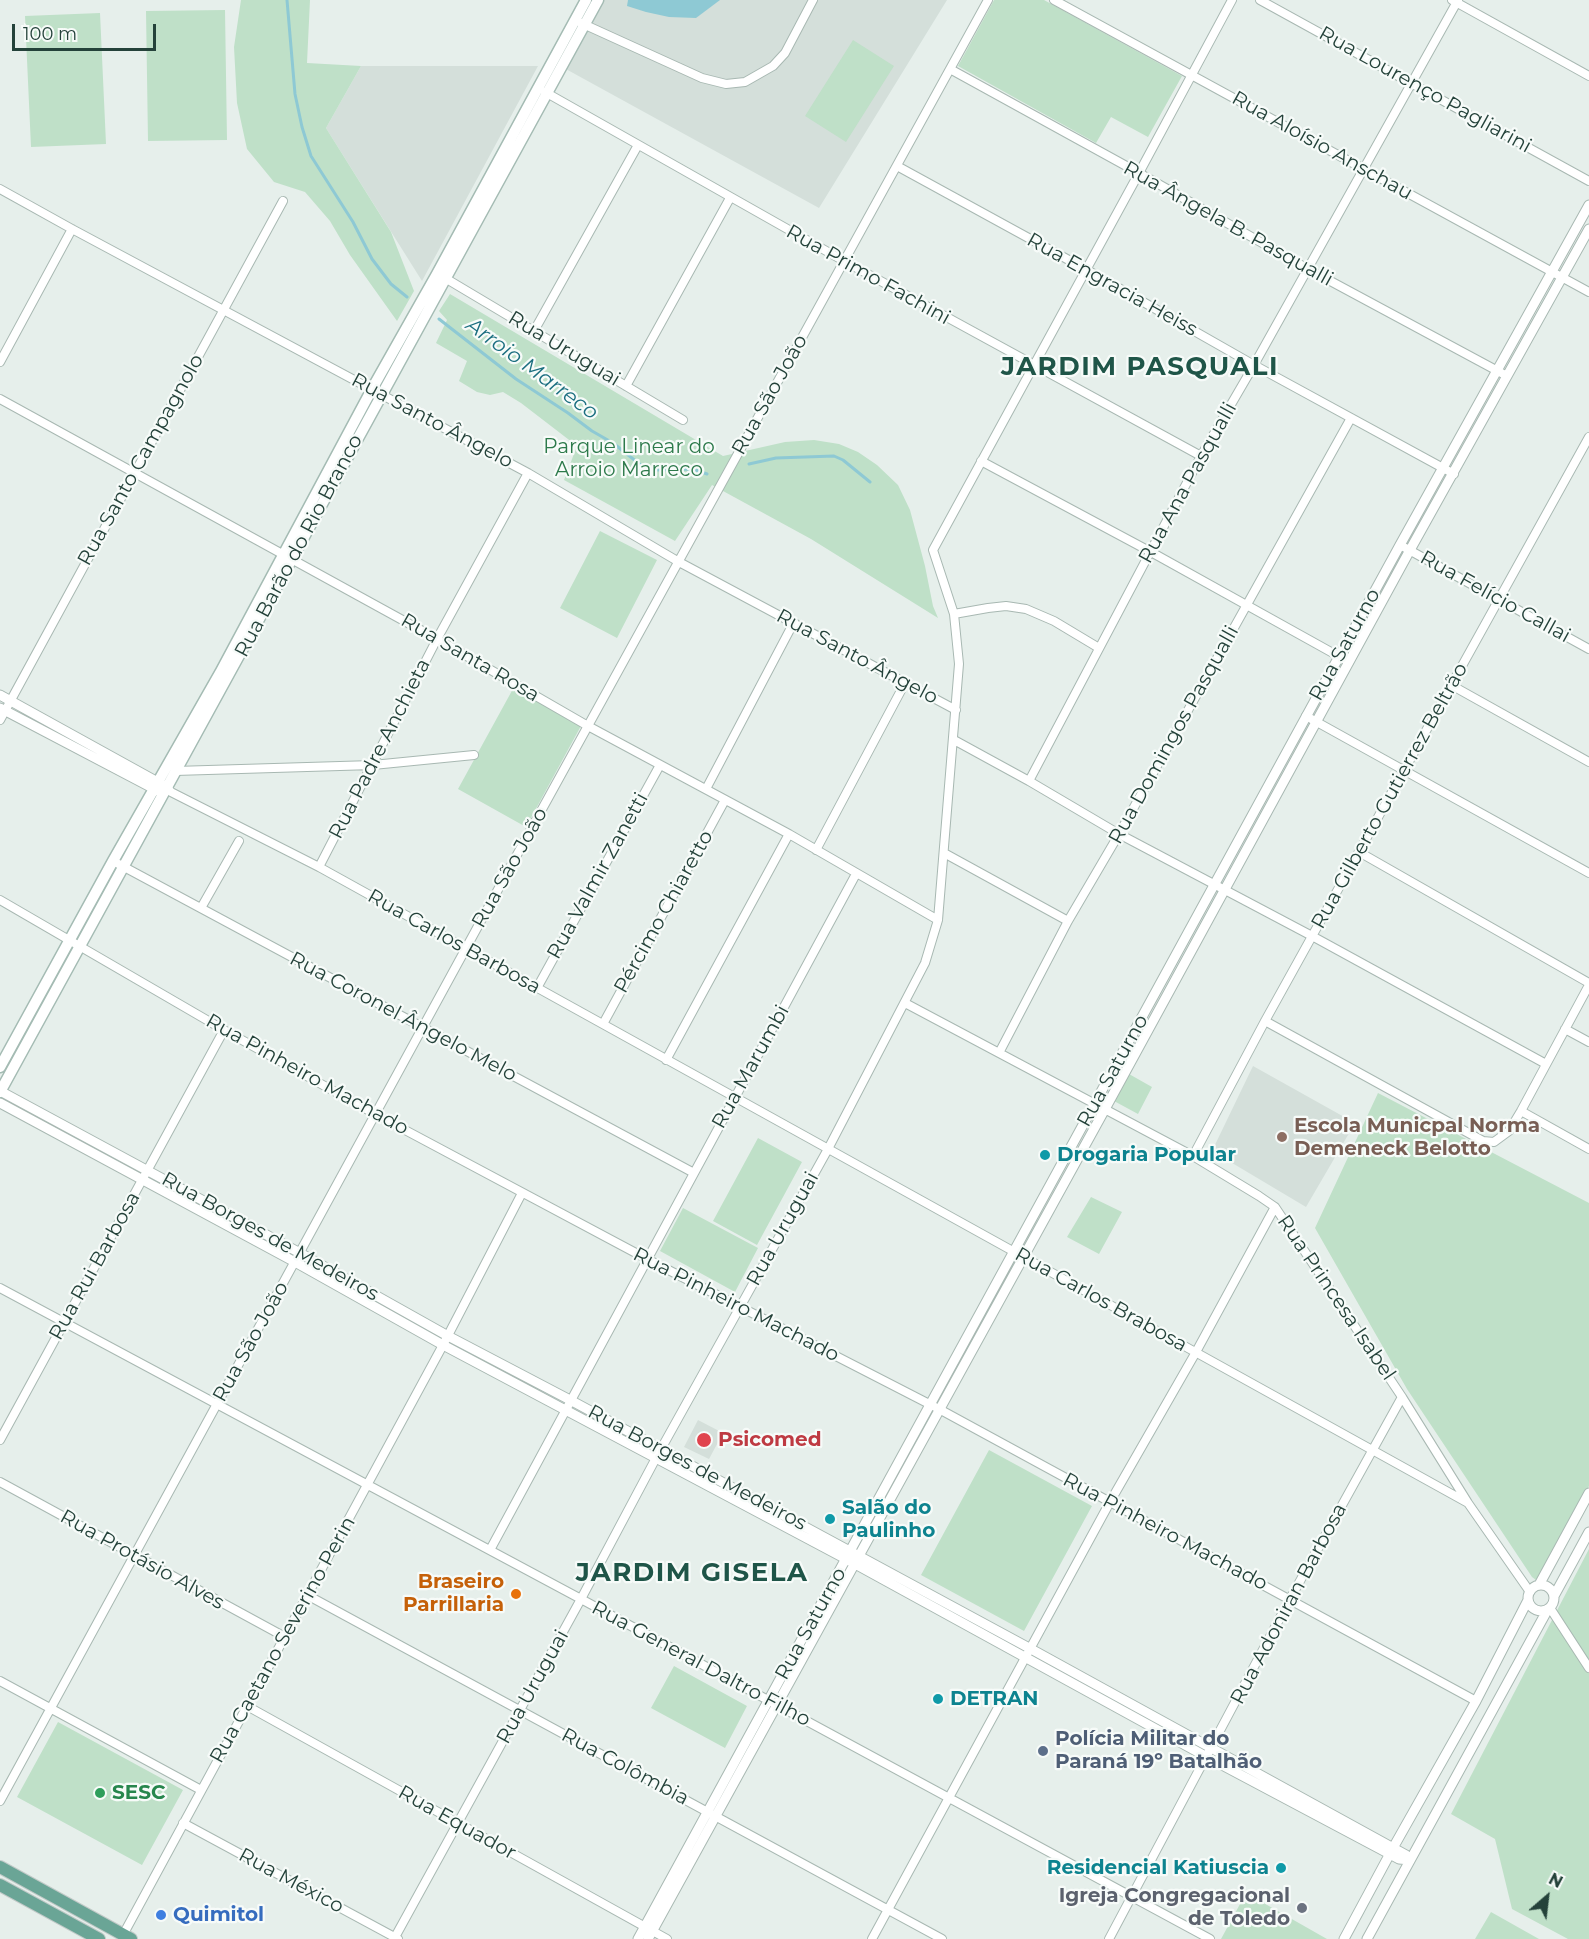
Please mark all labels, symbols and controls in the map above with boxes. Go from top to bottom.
scale bar [15,12,159,50]
street label: Rua Lourenço Pagliarini [1315,22,1535,158]
text: 100 m [23,23,77,45]
street label: Rua Aloísio Anschau [1227,86,1417,206]
street label: Rua Ângela B. Pasqualli [1119,156,1337,292]
street label: Rua Primo Fachini [782,220,954,330]
street label: Rua Engracia Heiss [1023,228,1201,342]
street label: Rua Uruguai [504,306,624,392]
water label: Arroio Marreco [461,313,603,425]
street label: Rua São João [727,331,813,459]
street label: Rua Santo Campagnolo [73,350,209,570]
district label: JARDIM PASQUALI [1001,351,1279,383]
street label: Rua Santo Ângelo [347,368,517,474]
street label: Rua Ana Pasqualli [1134,398,1242,568]
street label: Rua Barão do Rio Branco [230,431,368,661]
park label: Parque Linear do Arroio Marreco [543,435,715,482]
street label: Rua Felício Callai [1416,546,1574,648]
street label: Rua Saturno [1304,585,1386,705]
street label: Rua Santo Ângelo [772,604,942,710]
street label: Rua Santa Rosa [397,609,543,707]
street label: Rua Domingos Pasqualli [1104,622,1244,848]
street label: Rua Padre Anchieta [324,655,436,843]
street label: Rua Gilberto Gutierrez Beltrão [1307,659,1473,933]
street label: Rua Valmir Zanetti [542,789,654,963]
street label: Rua São João [467,804,553,932]
street label: Pércimo Chiaretto [609,826,719,998]
street label: Rua Carlos Barbosa [363,884,545,1000]
street label: Rua Coronel Ângelo Melo [285,947,521,1087]
street label: Rua Marumbi [707,1001,795,1133]
street label: Rua Pinheiro Machado [201,1009,413,1141]
street label: Rua Saturno [1072,1011,1154,1131]
place label: Escola Municpal Norma Demeneck Belotto [1294,1114,1540,1161]
marker: Escola Municpal Norma Demeneck Belotto [1275,1130,1289,1144]
place label: Drogaria Popular [1057,1143,1236,1167]
marker: Drogaria Popular [1038,1148,1052,1162]
street label: Rua Borges de Medeiros [157,1167,383,1307]
street label: Rua Uruguai [742,1168,824,1290]
street label: Rua Rui Barbosa [44,1188,146,1344]
street label: Rua Princesa Isabel [1272,1211,1400,1385]
street label: Rua Pinheiro Machado [629,1243,843,1367]
street label: Rua Carlos Brabosa [1011,1243,1191,1357]
street label: Rua São João [208,1278,294,1406]
street label: Rua Borges de Medeiros [584,1400,810,1536]
place label: Psicomed [718,1428,822,1452]
marker: Psicomed [695,1431,713,1449]
street label: Rua Pinheiro Machado [1059,1468,1271,1596]
place label: Salão do Paulinho [842,1496,935,1543]
street label: Rua Adoniran Barbosa [1226,1499,1352,1709]
street label: Rua Protásio Alves [56,1505,228,1615]
marker: Salão do Paulinho [823,1512,837,1526]
street label: Rua Caetano Severino Perin [205,1513,361,1767]
district label: JARDIM GISELA [576,1557,808,1589]
street label: Rua Saturno [770,1564,852,1684]
place label: Braseiro Parrillaria [403,1570,504,1617]
marker: Braseiro Parrillaria [509,1587,523,1601]
street label: Rua General Daltro Filho [587,1596,815,1732]
street label: Rua Uruguai [492,1626,574,1748]
place label: DETRAN [950,1687,1038,1711]
marker: DETRAN [931,1692,945,1706]
street label: Rua Colômbia [557,1723,693,1811]
place label: Polícia Militar do Paraná 19º Batalhão [1055,1727,1262,1774]
marker: Polícia Militar do Paraná 19º Batalhão [1036,1744,1050,1758]
place label: SESC [112,1781,165,1805]
street label: Rua Equador [394,1781,520,1865]
marker: SESC [93,1786,107,1800]
street label: Rua México [234,1843,348,1919]
place label: Residencial Katiuscia [1047,1856,1269,1880]
marker: Residencial Katiuscia [1274,1861,1288,1875]
north arrow [1517,1867,1577,1927]
text: N [1546,1869,1566,1892]
place label: Igreja Congregacional de Toledo [1059,1884,1290,1931]
marker: Igreja Congregacional de Toledo [1295,1901,1309,1915]
place label: Quimitol [173,1903,264,1927]
marker: Quimitol [154,1908,168,1922]

